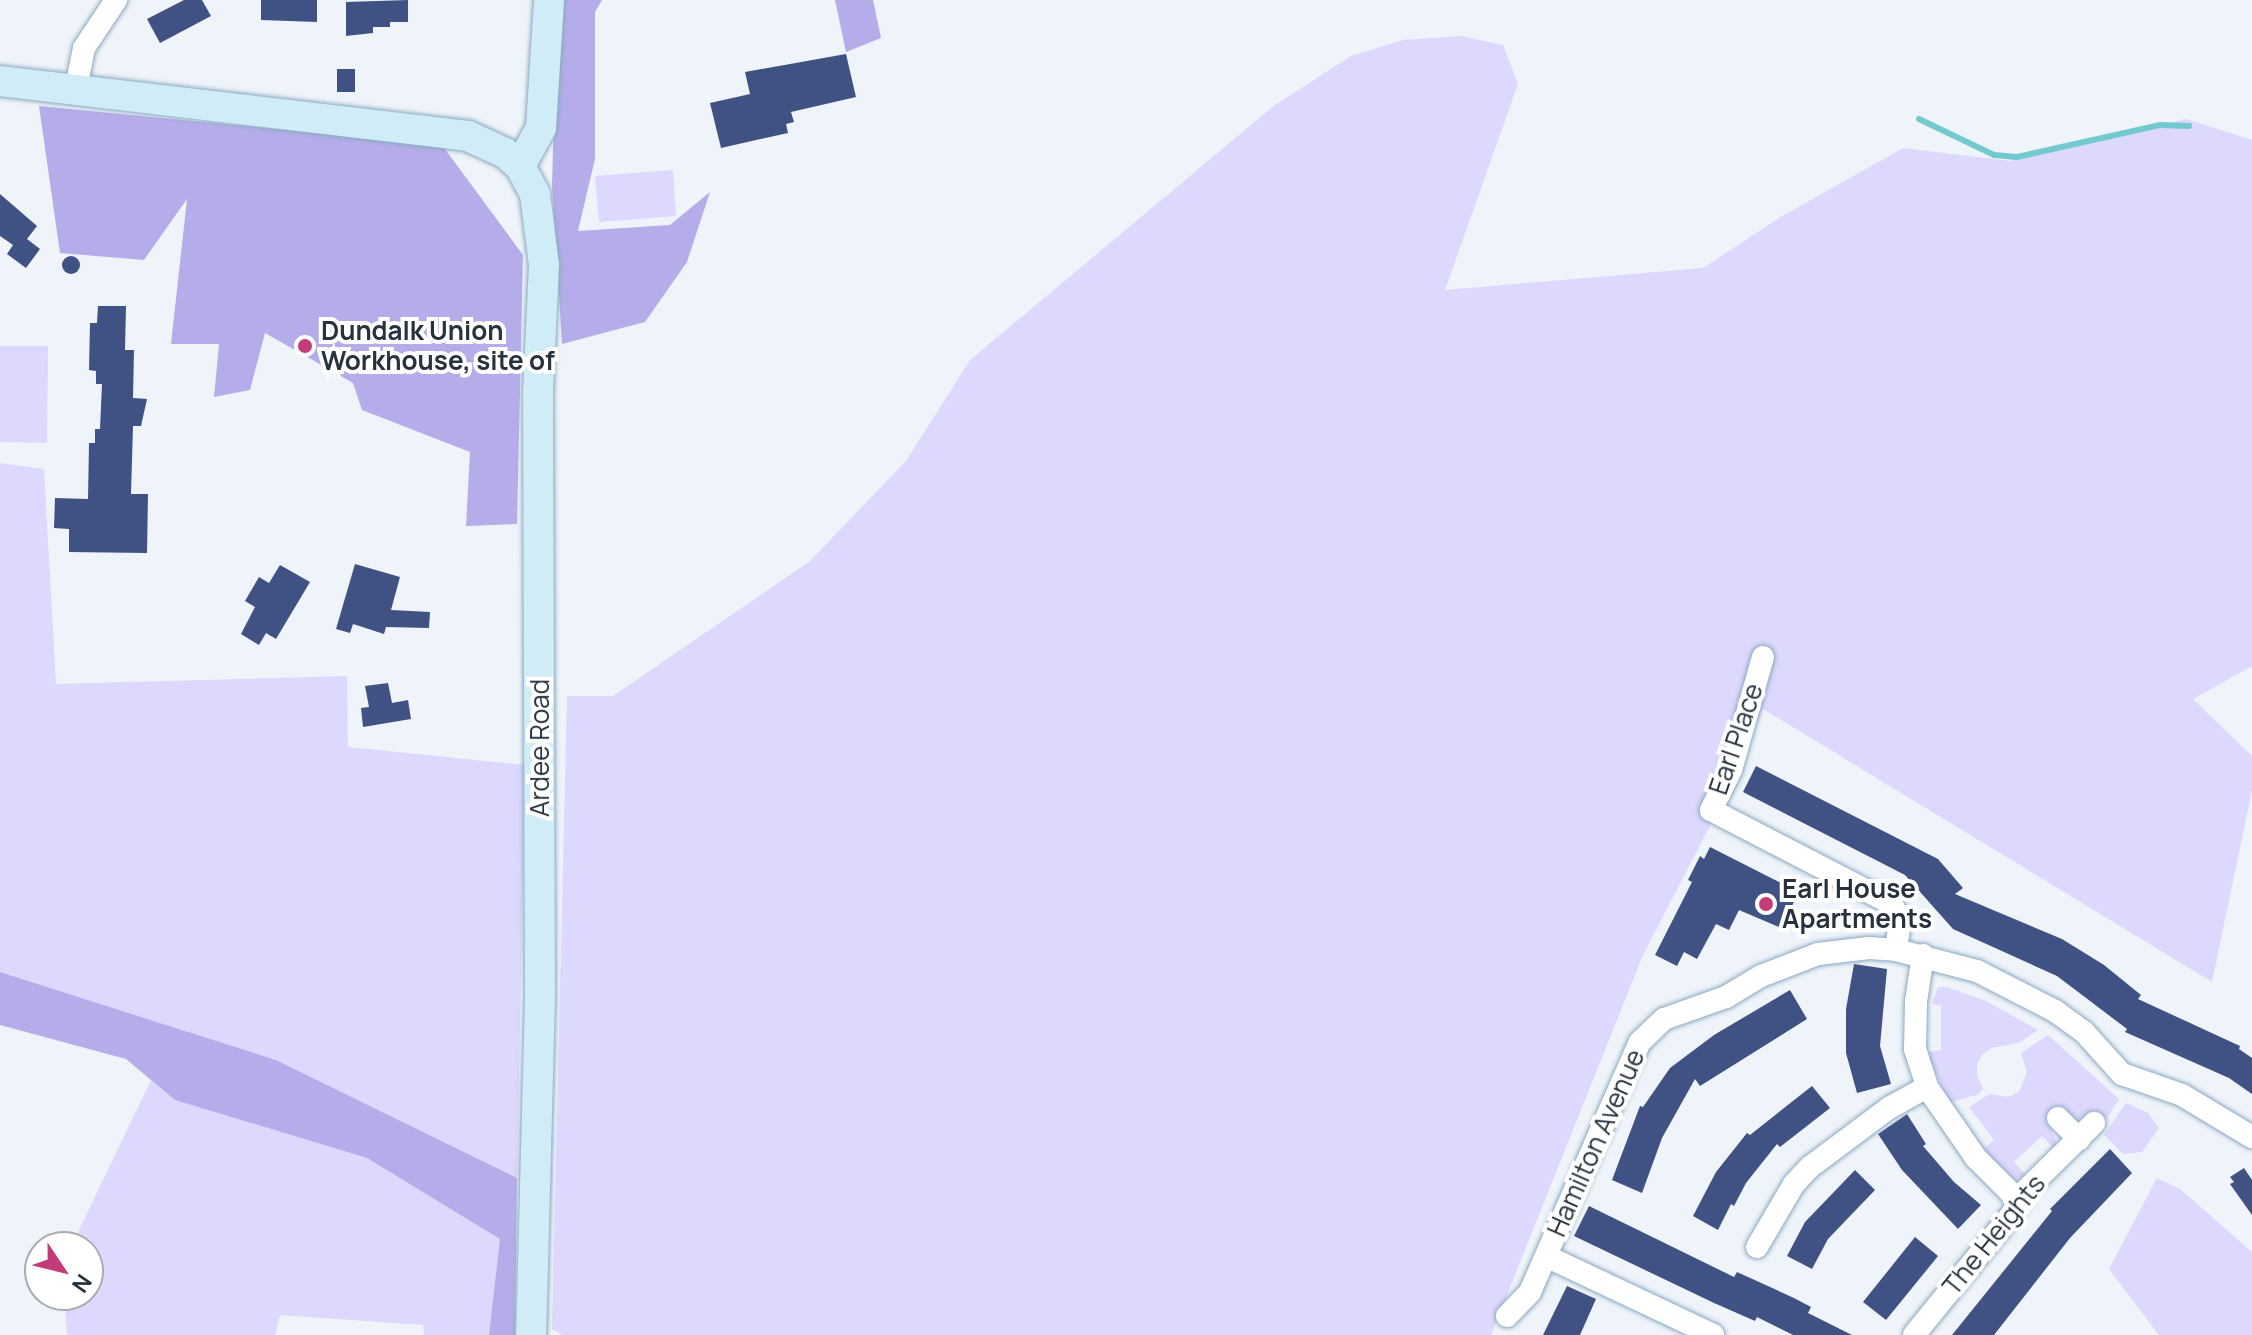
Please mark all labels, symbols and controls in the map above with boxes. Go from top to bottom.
place label: Dundalk Union Workhouse, site of [321,315,555,376]
marker: Dundalk Union Workhouse, site of [296,337,314,355]
street label: Ardee Road [524,679,556,817]
street label: Earl Place [1702,679,1770,799]
place label: Earl House Apartments [1782,873,1932,934]
marker: Earl House Apartments [1757,895,1775,913]
street label: Hamilton Avenue [1541,1045,1651,1241]
street label: The Heights [1936,1169,2052,1301]
north arrow [24,1231,104,1311]
text: N [65,1269,99,1299]

